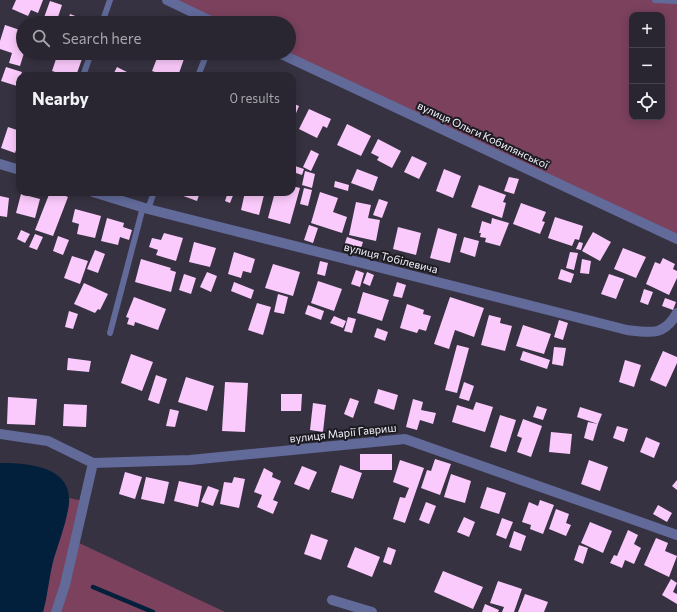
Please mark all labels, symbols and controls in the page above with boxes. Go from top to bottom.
map controls [629,12,665,120]
button: + [629,12,665,48]
search box [16,16,296,60]
icon: search [30,27,52,49]
text: Search here [62,29,141,47]
button: − [629,48,665,84]
button: locate [629,84,665,120]
text: Nearby [32,88,89,109]
text: 0 results [229,90,280,106]
street label: вулиця Ольги Кобилянської [416,98,551,171]
street label: вулиця Тобілевича [343,240,439,275]
street label: вулиця Марії Гавриш [289,420,397,445]

